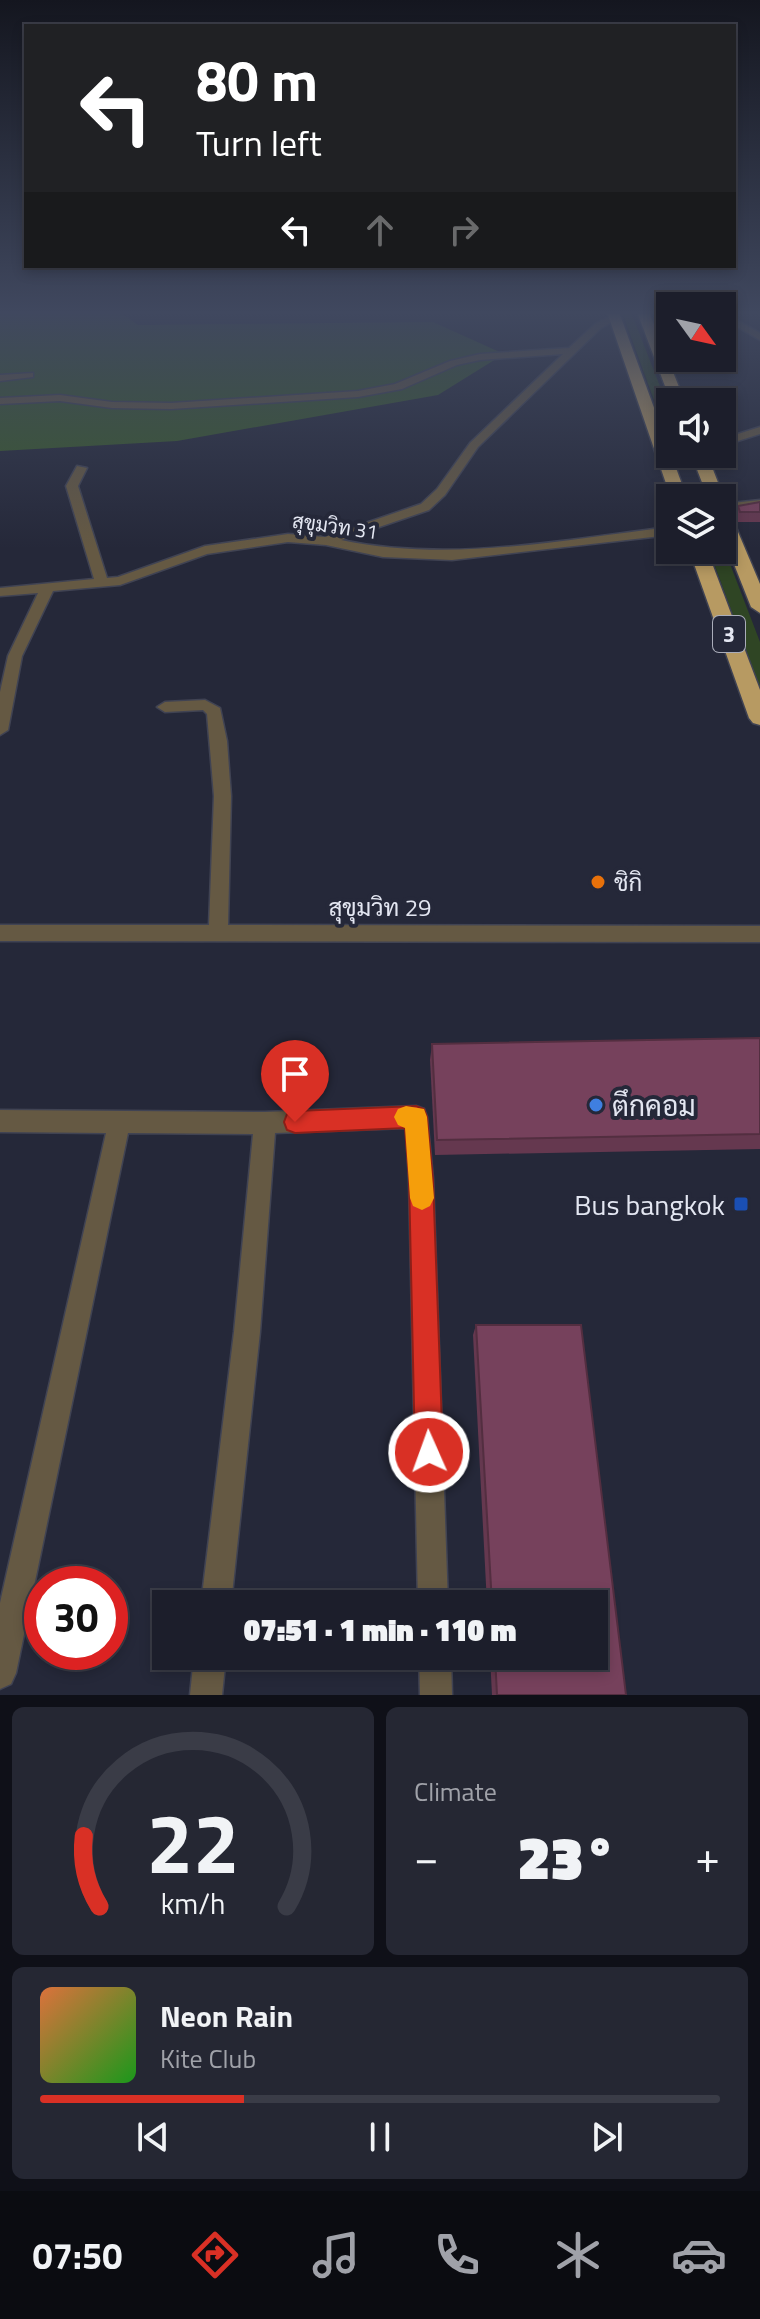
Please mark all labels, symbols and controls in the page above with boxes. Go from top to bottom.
text: 80 m [196,38,318,123]
icon: left [64,56,168,160]
text: Turn left [196,115,322,170]
icon: left [274,208,318,252]
icon: ahead [358,208,402,252]
icon: right [442,208,486,252]
north arrow [656,292,736,372]
map controls [656,292,736,564]
button: sound [656,388,736,468]
button: layers [656,484,736,564]
street label: สุขุมวิท 31 [290,505,380,547]
road number: 3 [713,616,745,652]
place label: ชิกิ [614,864,642,900]
marker: ชิกิ [589,873,607,891]
street label: สุขุมวิท 29 [328,889,432,925]
pin [261,1040,329,1122]
icon: arrive [273,1052,317,1096]
place label: ตึกคอม [612,1084,696,1127]
marker: ตึกคอม [587,1096,605,1114]
place label: Bus bangkok [574,1183,725,1226]
marker: Bus bangkok [732,1195,750,1213]
position arrow [387,1410,471,1494]
speed limit sign: 30 [24,1566,128,1670]
text: 07:51 · 1 min · 110 m [244,1607,516,1653]
text: Climate [414,1772,497,1811]
text: 22 [146,1779,240,1905]
text: 23° [518,1811,617,1902]
text: − [414,1823,439,1890]
text: + [695,1823,720,1890]
text: km/h [161,1882,225,1925]
text: Neon Rain [160,1993,293,2039]
text: Kite Club [160,2039,256,2078]
icon: previous [131,2115,175,2159]
icon: pause [358,2115,402,2159]
icon: next [585,2115,629,2159]
icon: directions [187,2227,243,2283]
icon: music [308,2227,364,2283]
icon: phone [429,2227,485,2283]
icon: climate [550,2227,606,2283]
icon: car [671,2227,727,2283]
text: 07:50 [33,2228,122,2283]

